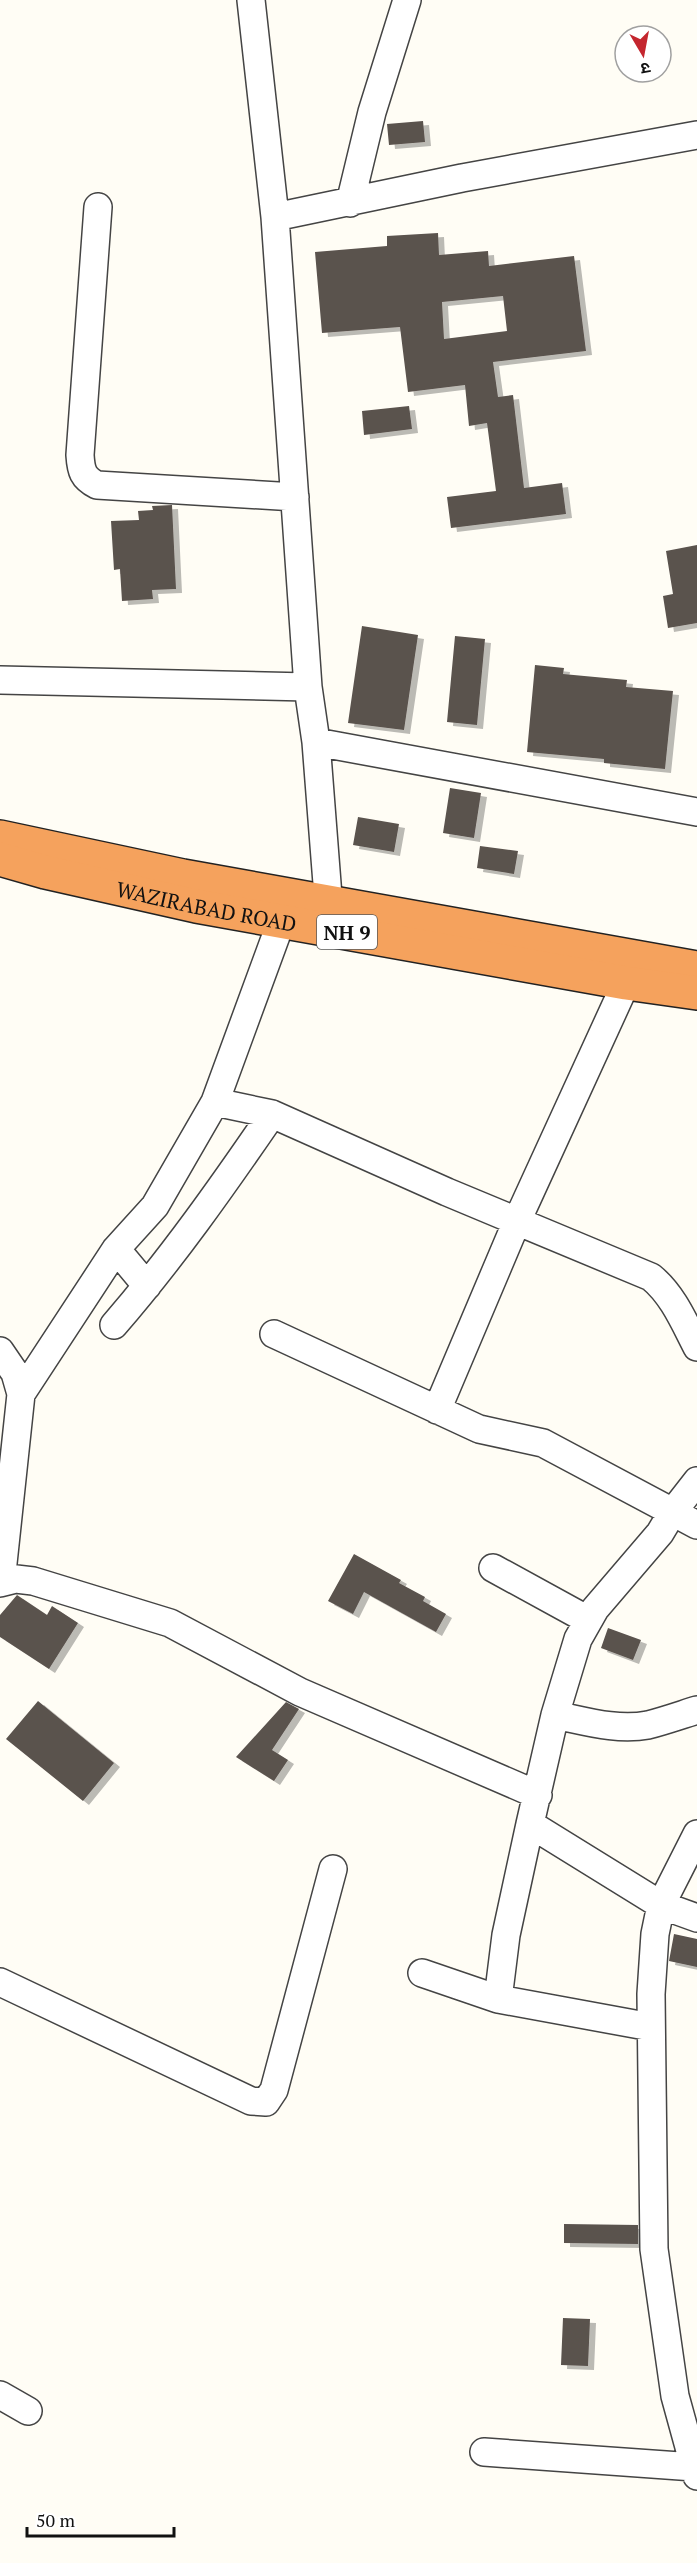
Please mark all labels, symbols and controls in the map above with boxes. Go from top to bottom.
north arrow [613,24,673,84]
text: उ [638,57,652,81]
street label: WAZIRABAD ROAD [114,875,299,938]
road number: NH 9 [317,915,377,949]
scale bar [27,2500,174,2538]
text: 50 m [36,2508,76,2532]

